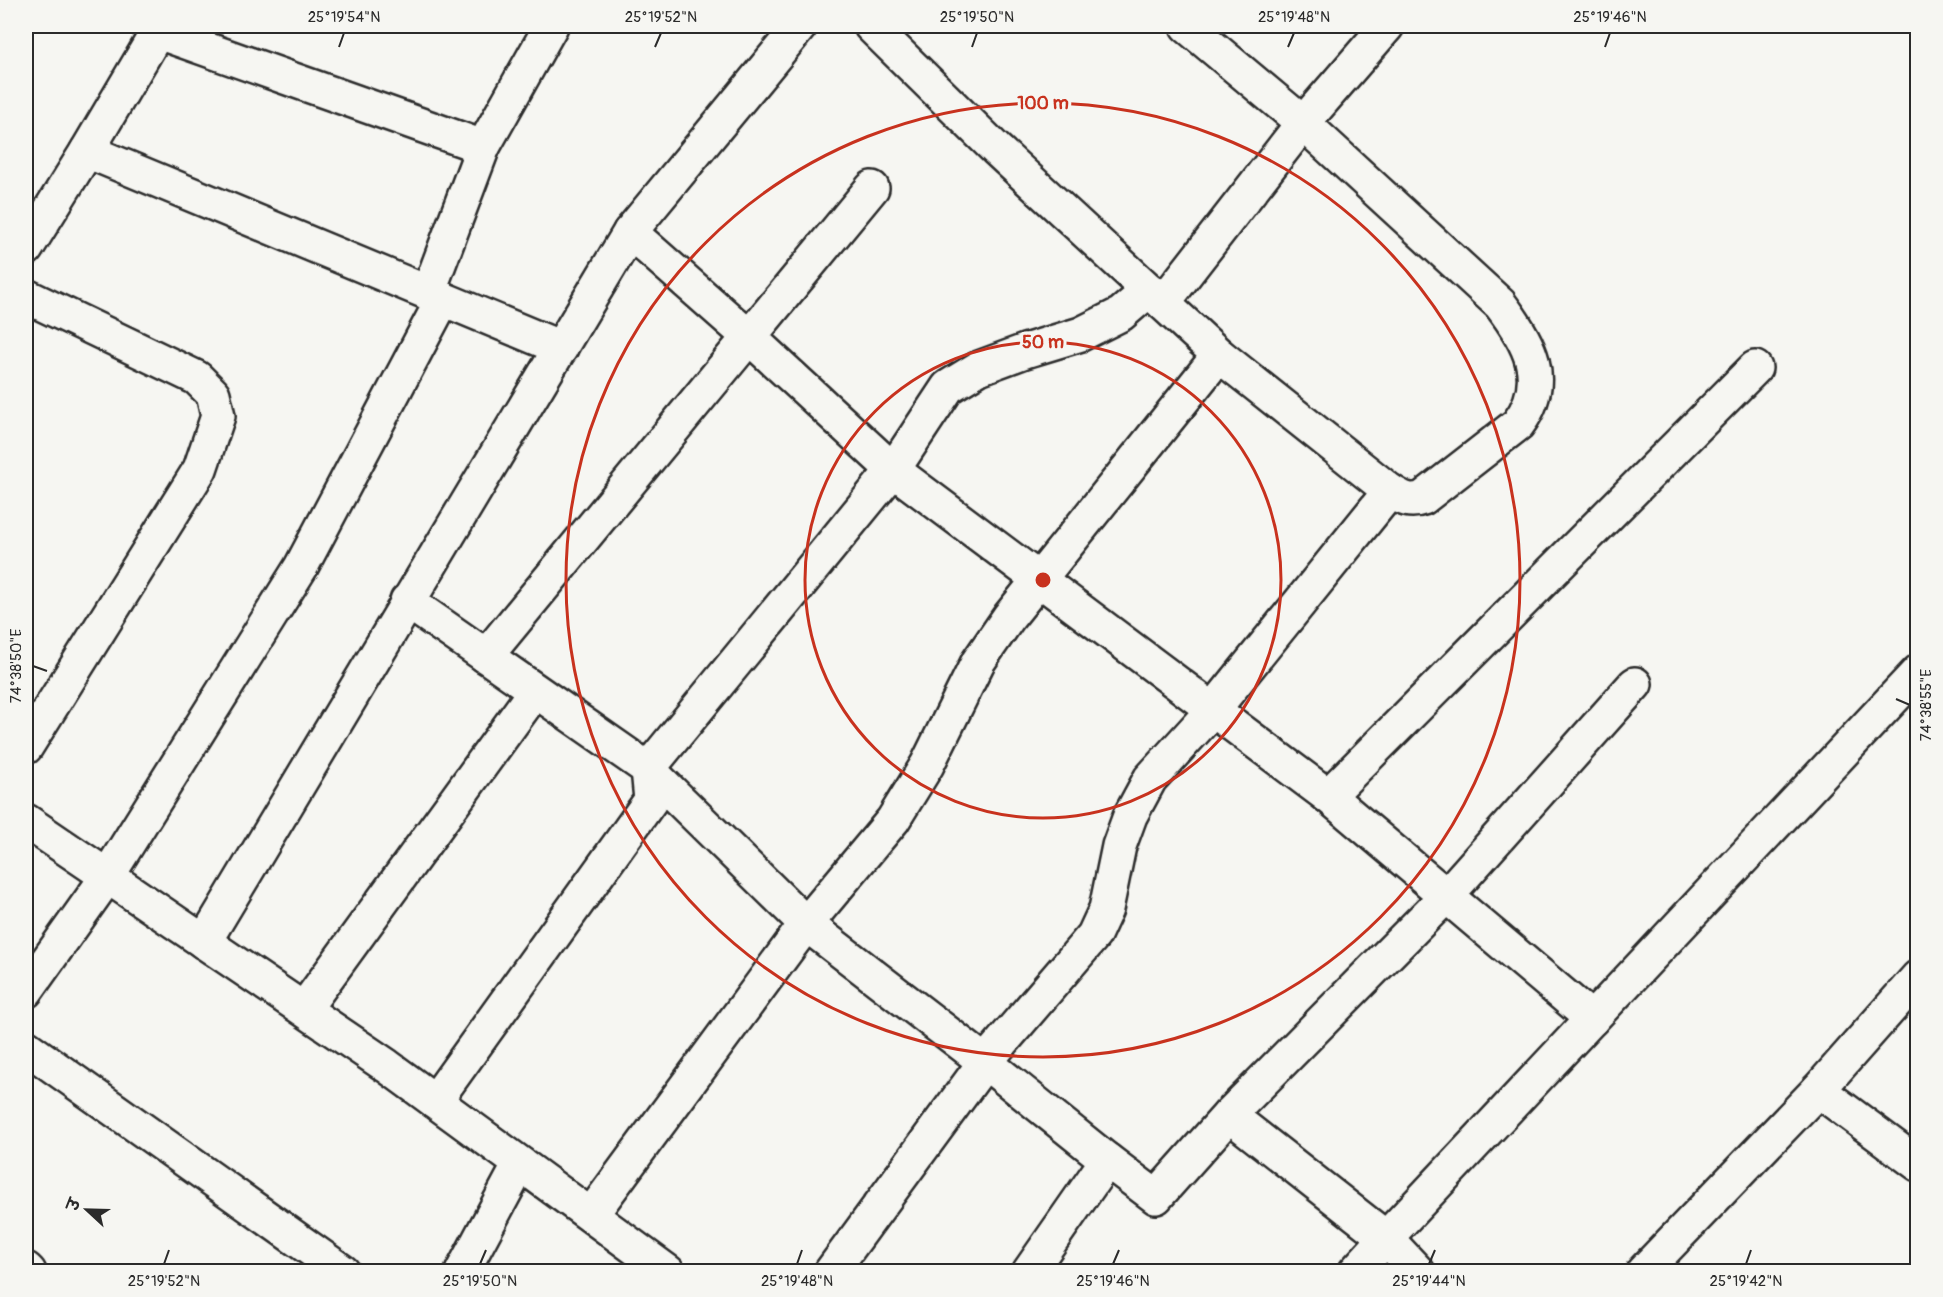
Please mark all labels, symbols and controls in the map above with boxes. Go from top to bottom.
text: 25°19'54"N [308,8,380,27]
text: 25°19'52"N [625,8,697,27]
text: 25°19'50"N [940,8,1014,27]
text: 25°19'48"N [1258,8,1330,27]
text: 25°19'46"N [1573,8,1647,27]
text: 100 m [1017,92,1069,115]
text: 50 m [1022,331,1064,354]
centre of rings [1033,570,1053,590]
text: 74°38'50"E [7,629,26,703]
text: 74°38'55"E [1917,669,1936,741]
north arrow [57,1180,117,1240]
text: उ [62,1195,86,1215]
text: 25°19'52"N [128,1272,200,1291]
text: 25°19'50"N [443,1272,517,1291]
text: 25°19'48"N [761,1272,833,1291]
text: 25°19'46"N [1076,1272,1150,1291]
text: 25°19'44"N [1392,1272,1466,1291]
text: 25°19'42"N [1710,1272,1782,1291]

